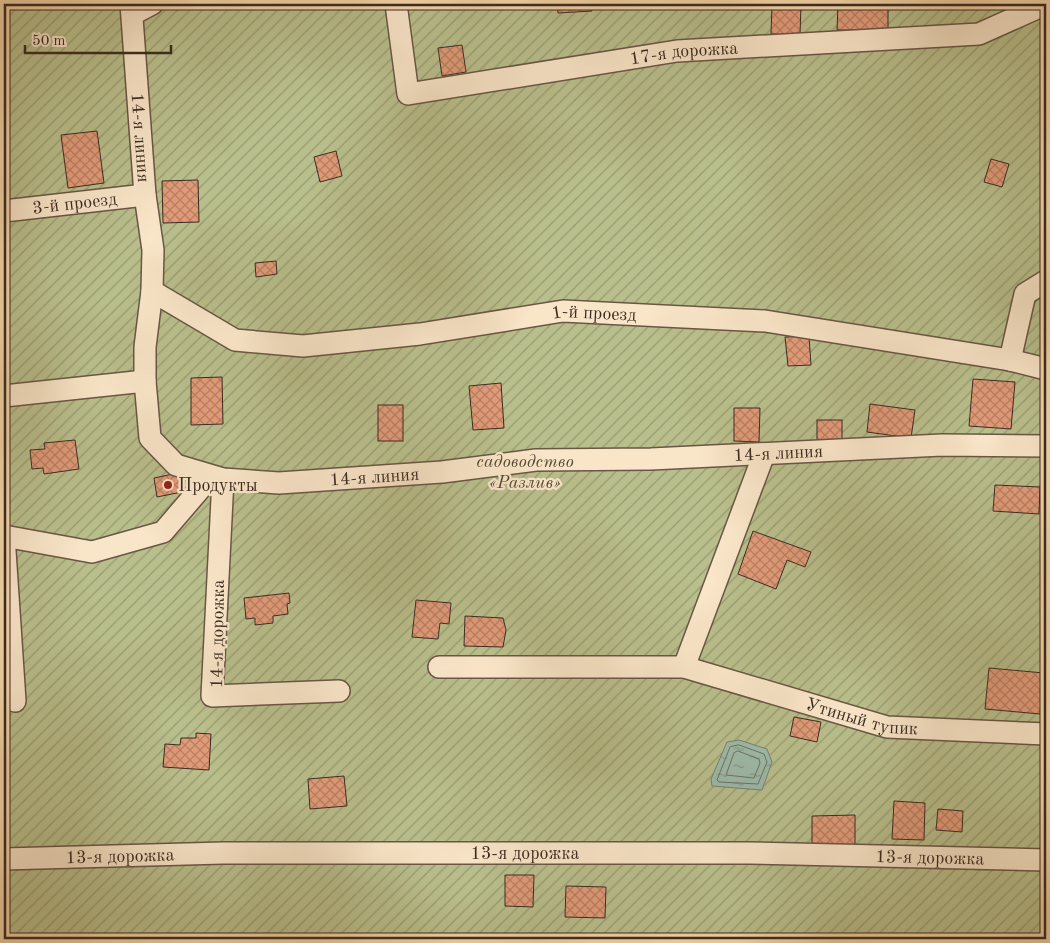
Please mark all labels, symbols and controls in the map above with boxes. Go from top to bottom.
scale bar [25,22,171,54]
text: 50 m [32,34,66,49]
street label: 17-я дорожка [629,40,739,68]
street label: 14-я линия [128,92,152,183]
street label: 3-й проезд [31,190,118,218]
street label: 1-й проезд [550,303,637,325]
street label: 14-я линия [733,443,824,465]
park label: садоводство «Разлив» [476,453,574,492]
street label: 14-я линия [329,466,420,490]
place label: Продукты [178,477,258,495]
marker: Продукты [162,479,174,491]
street label: 14-я дорожка [208,579,228,689]
street label: Утиный тупик [803,695,918,738]
street label: 13-я дорожка [470,845,579,863]
street label: 13-я дорожка [65,846,175,867]
street label: 13-я дорожка [875,848,985,869]

